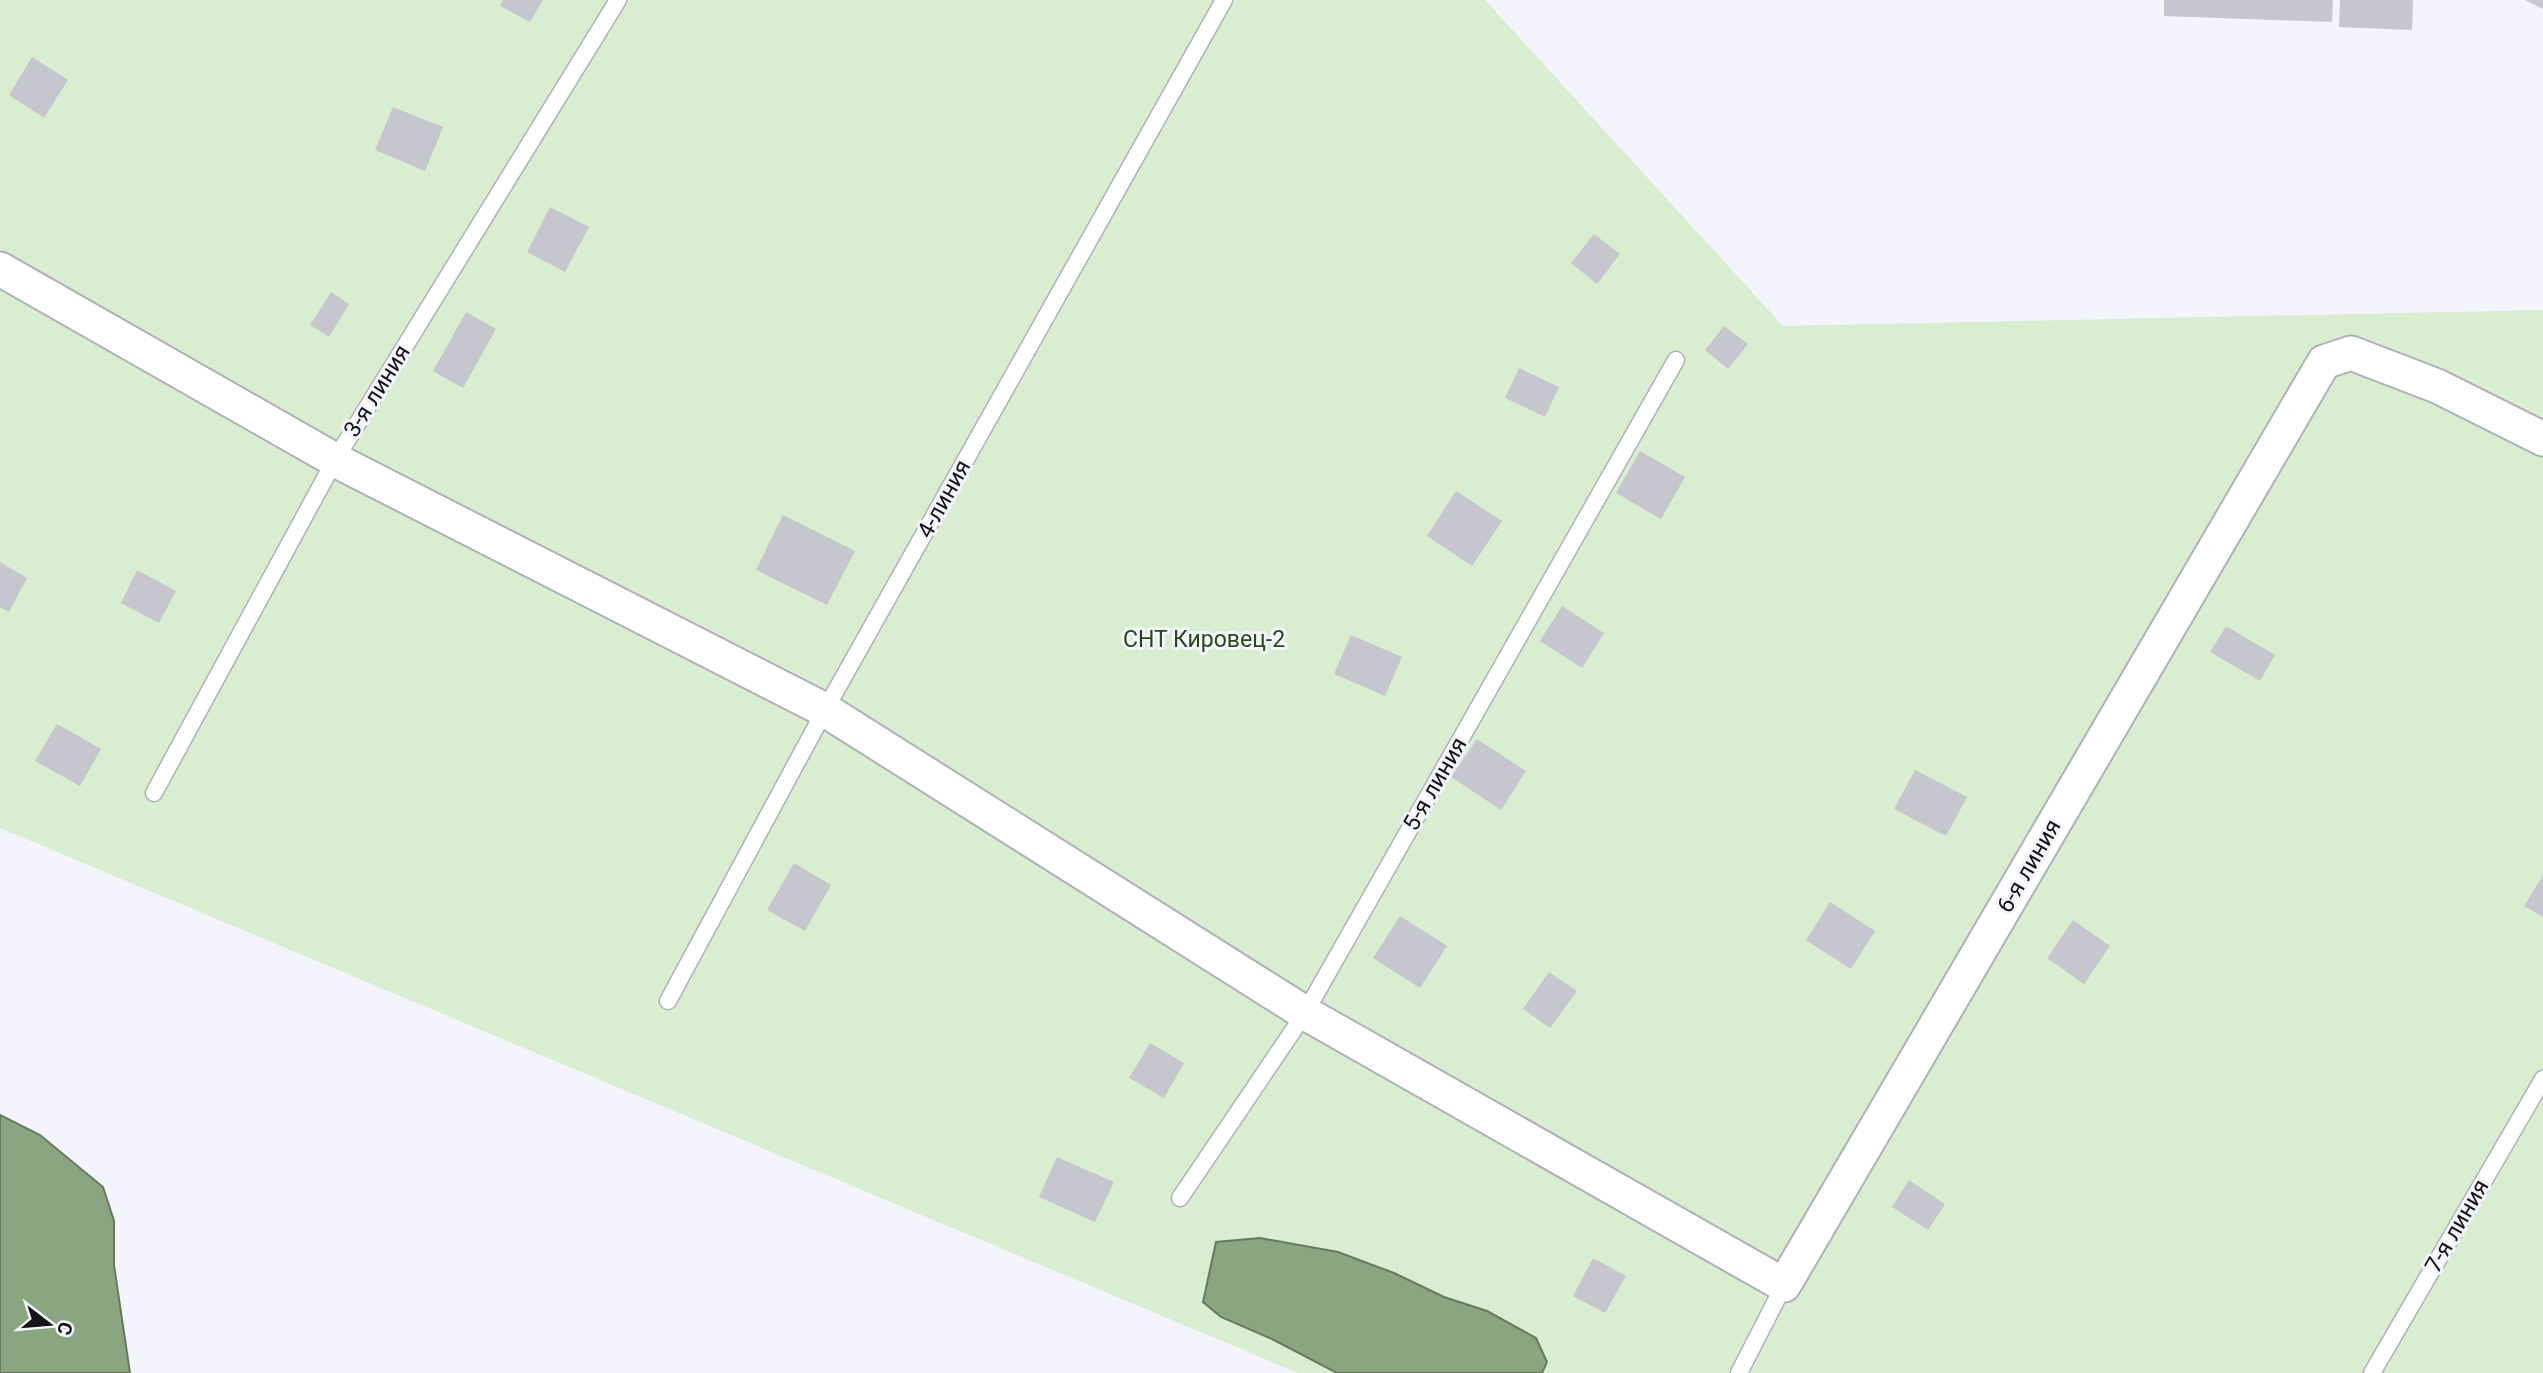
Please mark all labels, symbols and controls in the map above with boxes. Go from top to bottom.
street label: 3-я линия [338,340,416,442]
street label: 4-линия [912,455,976,543]
park label: СНТ Кировец-2 [1123,626,1285,653]
street label: 5-я линия [1397,733,1473,835]
street label: 6-я линия [1991,815,2067,917]
street label: 7-я линия [2419,1175,2495,1277]
north arrow [14,1289,84,1359]
text: С [52,1319,78,1338]

